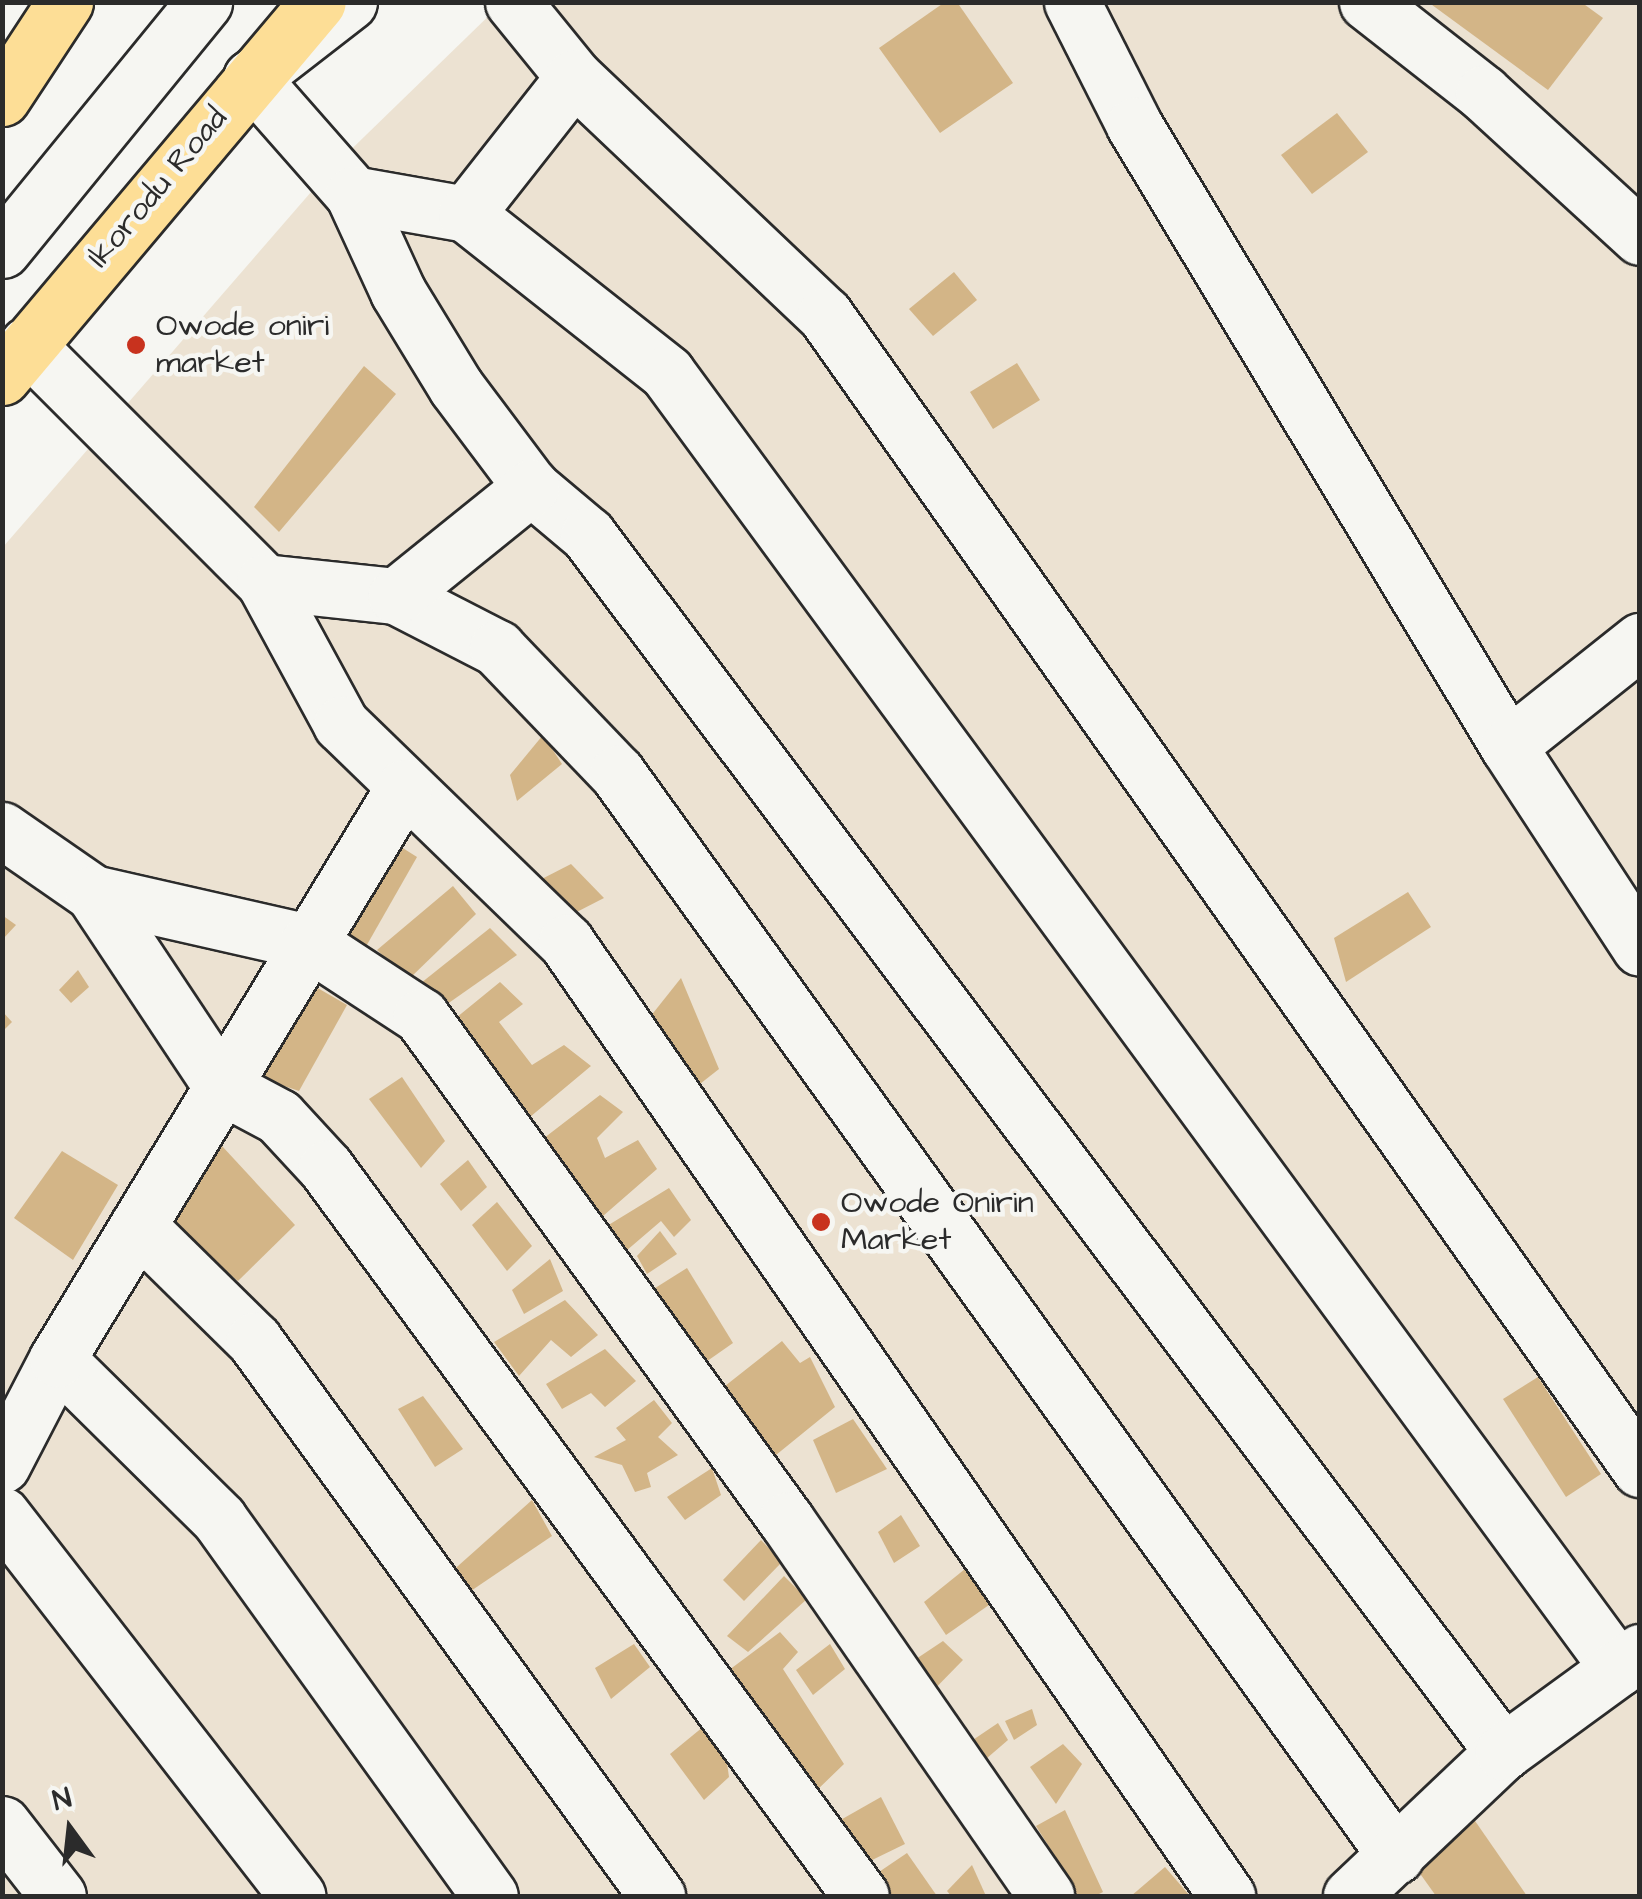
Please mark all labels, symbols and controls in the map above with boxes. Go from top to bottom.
street label: Ikorodu Road [80,100,236,276]
place label: Owode oniri market [156,308,329,383]
marker: Owode oniri market [125,334,147,356]
place label: Owode Onirin Market [841,1185,1034,1260]
marker: Owode Onirin Market [810,1211,832,1233]
text: N [49,1778,76,1821]
north arrow [20,1779,120,1879]

